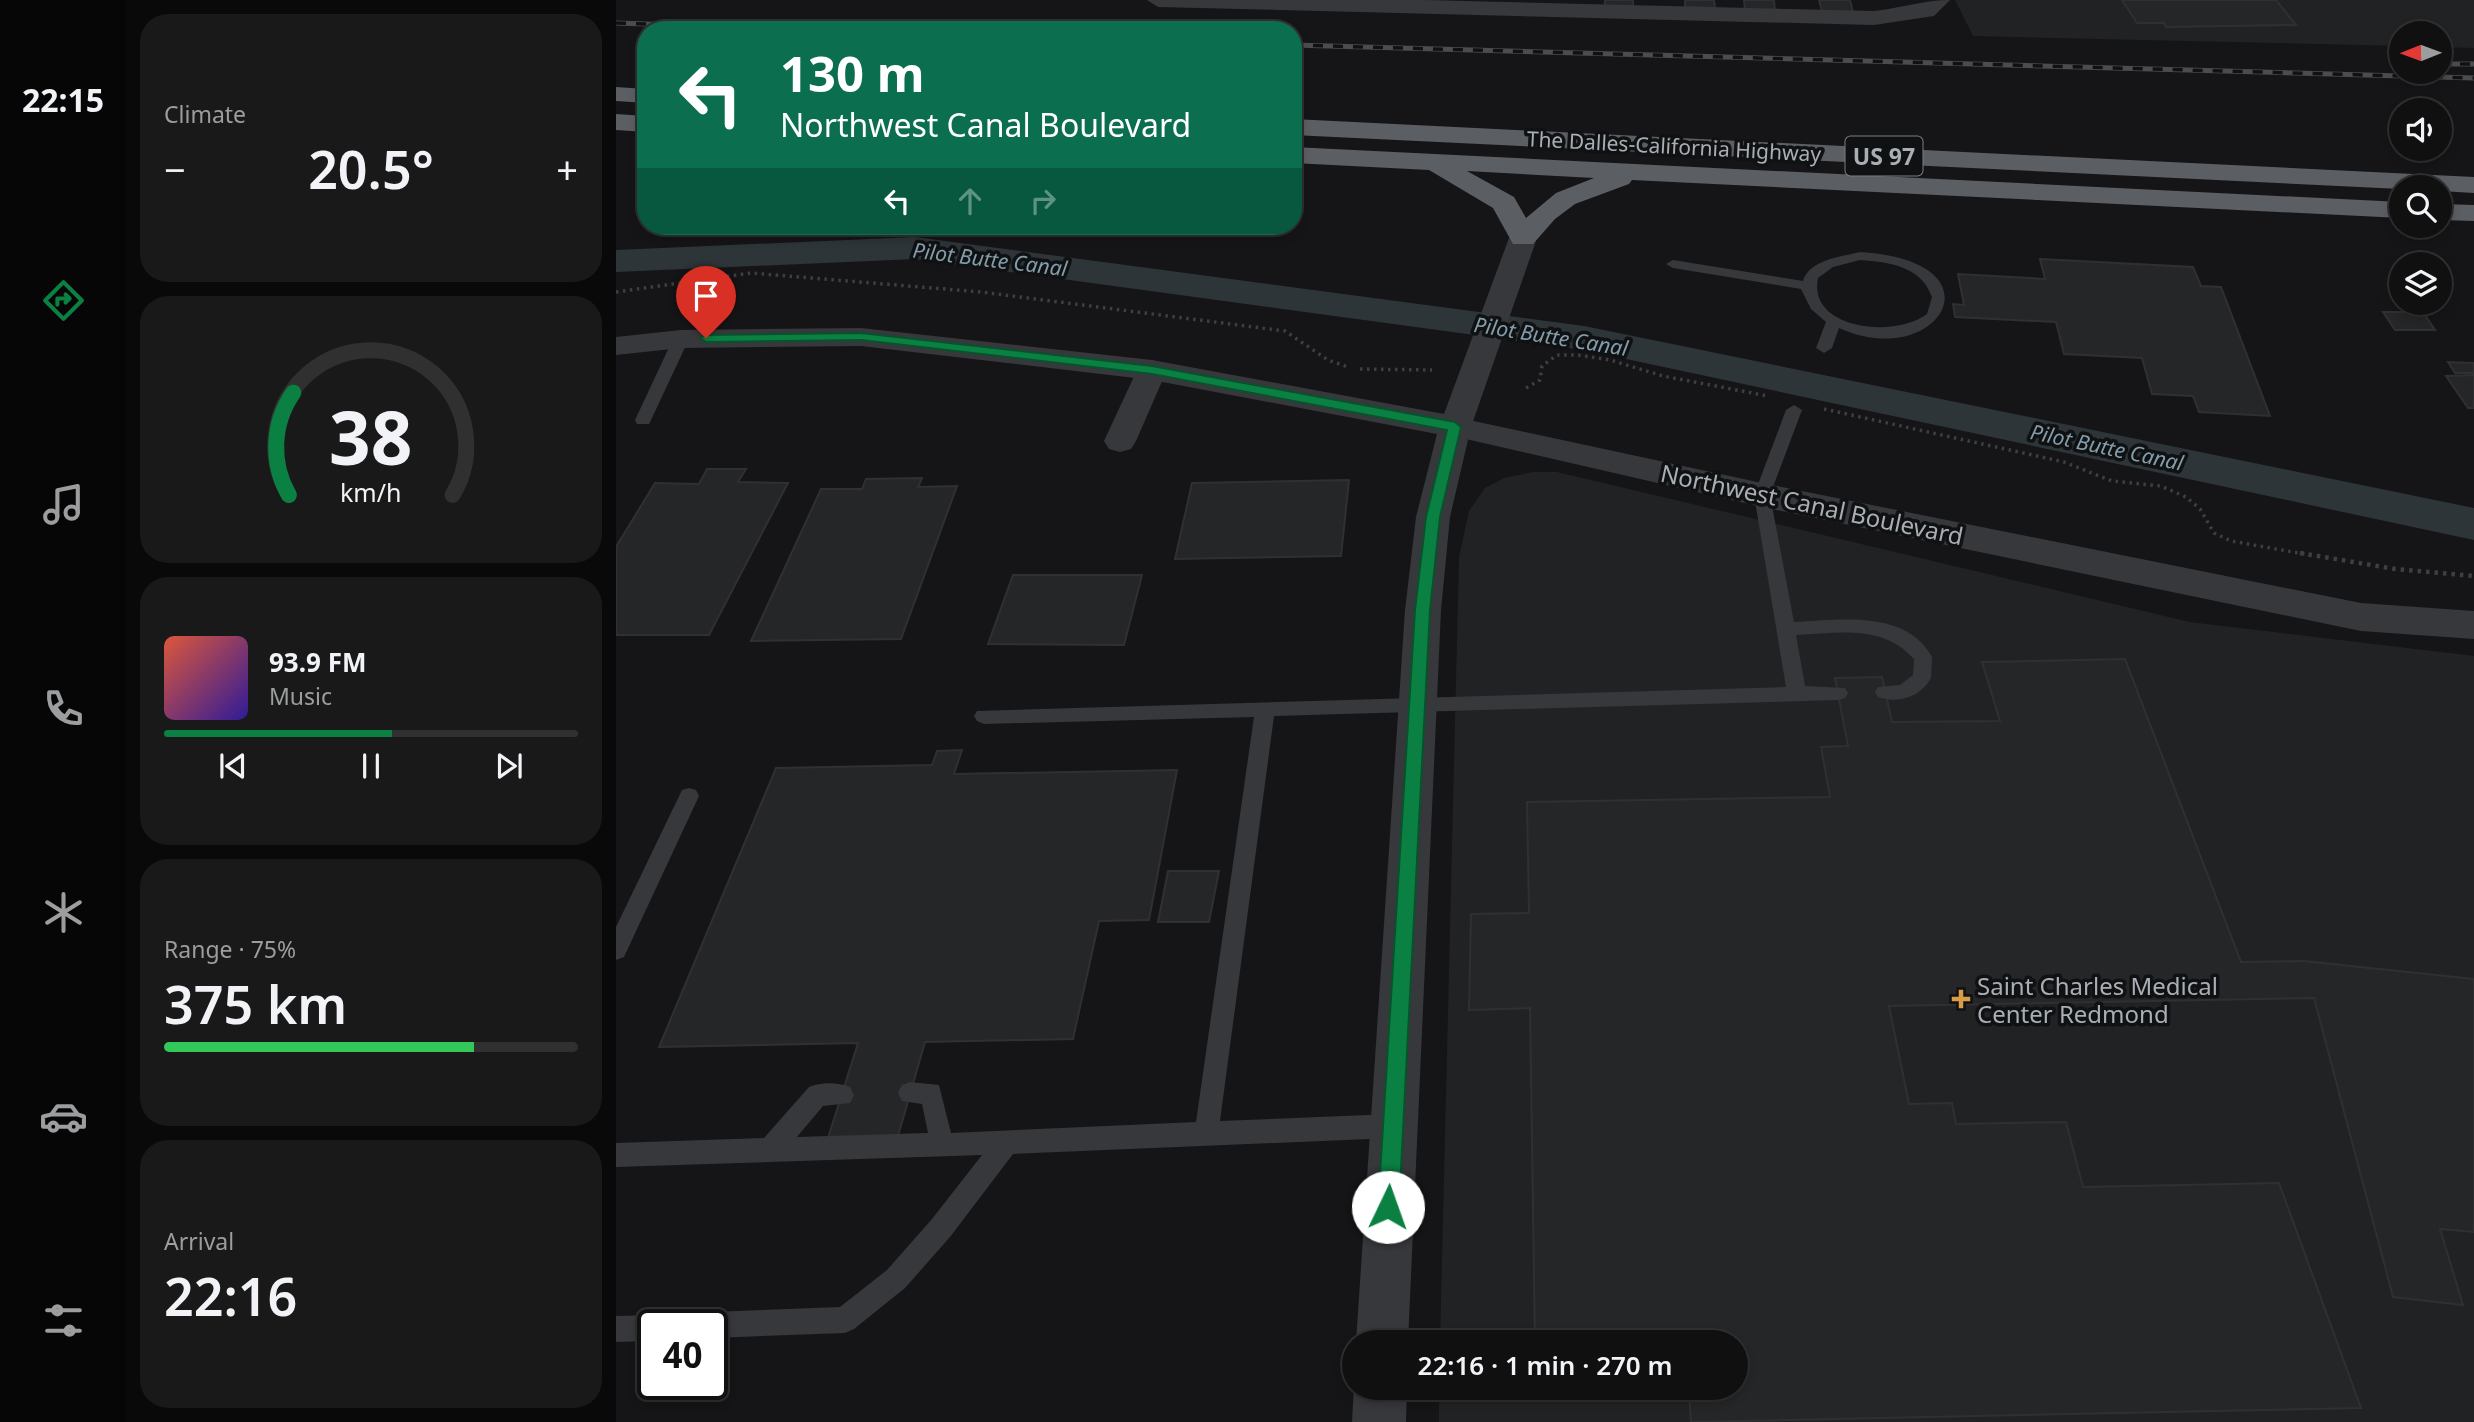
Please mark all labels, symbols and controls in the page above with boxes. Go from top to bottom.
north arrow [2389,21,2452,84]
map controls [2389,21,2452,315]
text: 130 m [780,40,925,106]
icon: left [665,49,756,140]
text: 22:15 [22,78,104,121]
text: Climate [164,98,246,130]
button: sound [2389,98,2452,161]
text: Northwest Canal Boulevard [780,103,1191,146]
street label: The Dalles-California Highway [1526,124,1822,168]
text: 20.5° [308,133,434,204]
road number: US 97 [1846,136,1922,176]
text: − [164,143,186,195]
text: + [556,143,578,195]
button: search [2389,175,2452,238]
icon: left [878,182,916,220]
icon: ahead [951,182,989,220]
icon: right [1024,182,1062,220]
water label: Pilot Butte Canal [911,236,1069,282]
button: layers [2389,252,2452,315]
pin [676,266,736,338]
icon: directions [39,276,88,325]
icon: arrive [687,277,725,315]
water label: Pilot Butte Canal [1472,310,1631,362]
text: 38 [329,388,413,487]
water label: Pilot Butte Canal [2028,417,2186,477]
street label: Northwest Canal Boulevard [1658,456,1966,552]
text: km/h [340,475,402,509]
icon: music [39,480,88,529]
text: 93.9 FM [269,644,366,680]
text: Music [269,680,332,712]
icon: phone [39,684,88,733]
icon: previous [214,747,252,785]
icon: pause [352,747,390,785]
icon: next [490,747,528,785]
icon: climate [39,888,88,937]
text: Range · 75% [164,933,296,965]
text: 375 km [164,968,347,1039]
place label: Saint Charles Medical Center Redmond [1977,969,2218,1030]
marker: Saint Charles Medical Center Redmond [1951,989,1971,1009]
icon: car [39,1092,88,1141]
position arrow [1351,1170,1425,1244]
text: Arrival [164,1225,234,1257]
text: 22:16 [164,1260,297,1331]
icon: filters [39,1296,88,1345]
speed limit sign: 40 [637,1309,728,1400]
text: 22:16 · 1 min · 270 m [1418,1347,1672,1383]

